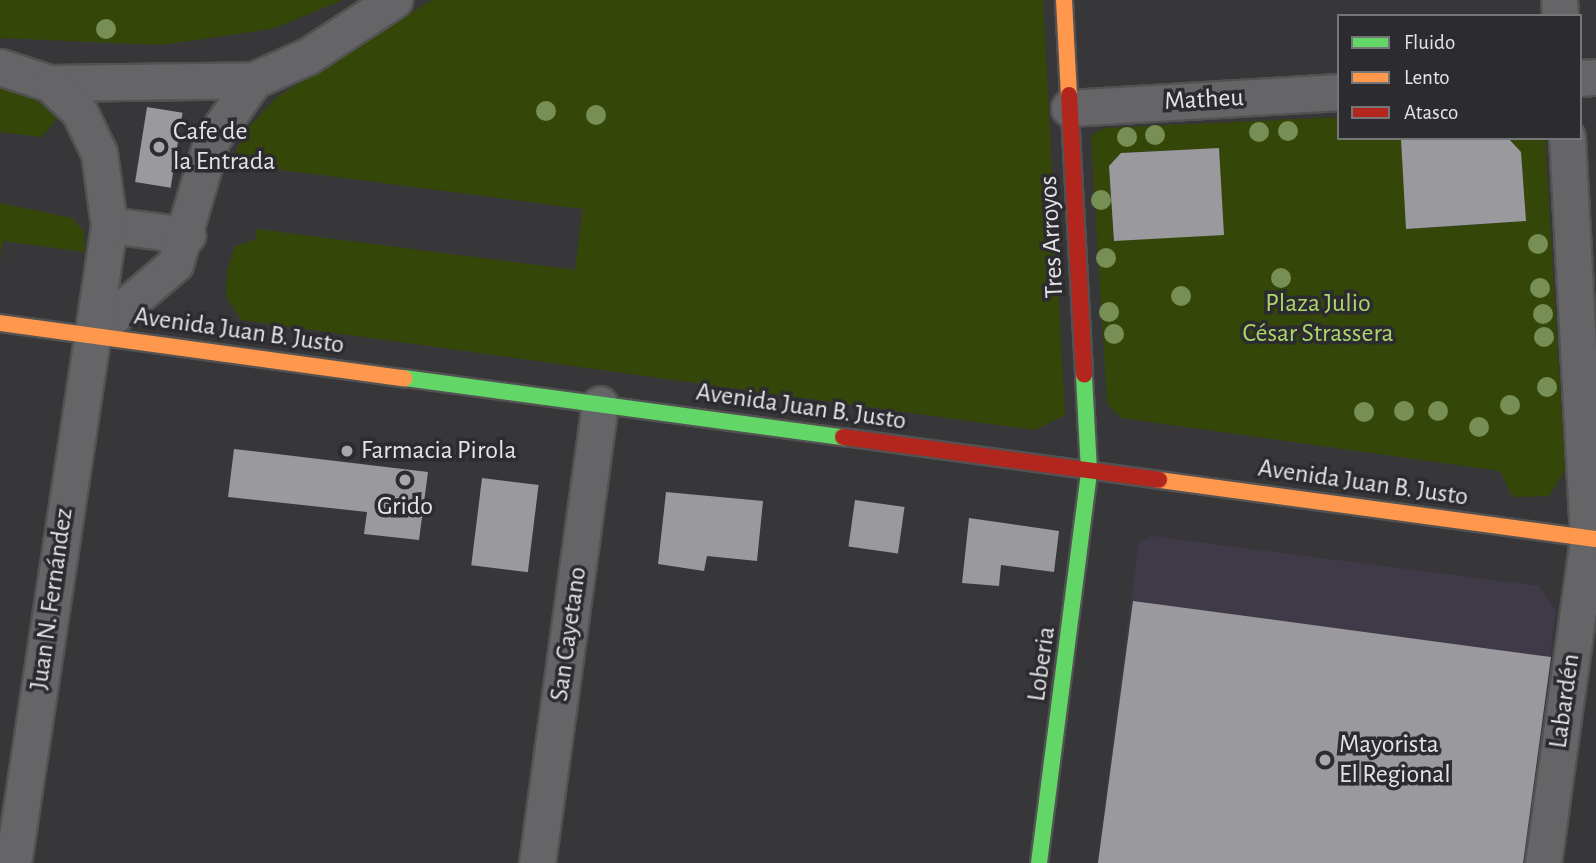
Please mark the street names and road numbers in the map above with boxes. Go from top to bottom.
street label: Matheu [1164,82,1244,118]
street label: Tres Arroyos [1033,175,1071,299]
street label: Avenida Juan B. Justo [132,301,346,361]
street label: Avenida Juan B. Justo [694,377,908,437]
street label: Avenida Juan B. Justo [1256,453,1470,513]
street label: Juan N. Fernández [24,506,80,692]
street label: San Cayetano [544,565,594,703]
street label: Loberia [1021,625,1063,703]
street label: Labardén [1543,652,1587,750]

